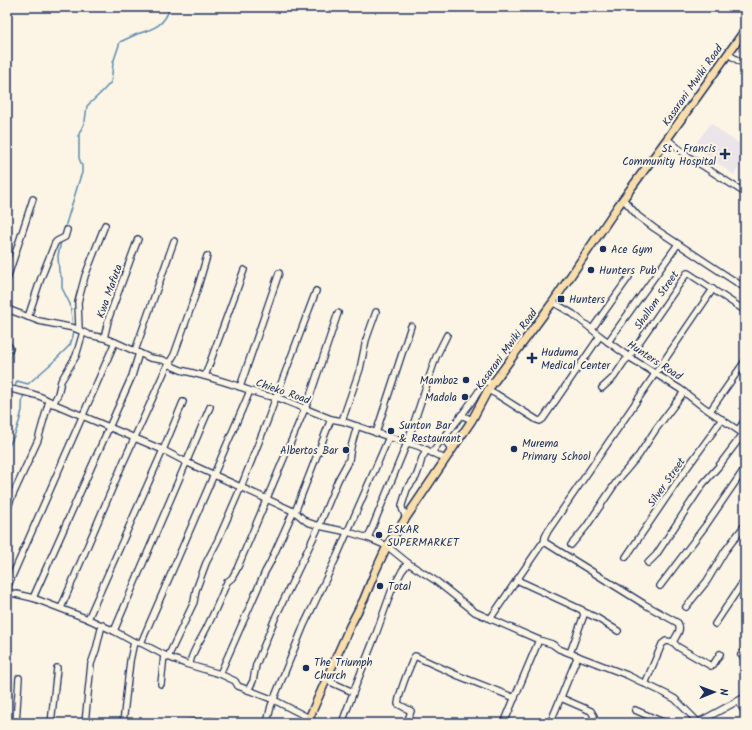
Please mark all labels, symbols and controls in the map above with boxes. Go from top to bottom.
street label: Kasarani Mwiki Road [658,41,728,130]
place label: St . Francis Community Hospital [622,140,716,171]
marker: St . Francis Community Hospital [719,148,731,160]
place label: Ace Gym [611,241,653,259]
marker: Ace Gym [598,244,608,254]
street label: Kwa Mafuta [92,262,128,321]
place label: Hunters Pub [599,262,657,280]
marker: Hunters Pub [586,265,596,275]
street label: Shallom Street [630,267,684,334]
place label: Hunters [569,291,605,309]
marker: Hunters [556,294,566,304]
street label: Kasarani Mwiki Road [471,305,543,394]
street label: Hunters Road [623,336,686,386]
place label: Huduma Medical Center [541,344,612,375]
marker: Huduma Medical Center [526,352,538,364]
place label: Mamboz [420,372,458,390]
street label: Chieko Road [253,374,313,410]
marker: Mamboz [461,375,471,385]
place label: Madola [425,389,457,407]
marker: Madola [460,392,470,402]
place label: Sunton Bar & Restaurant [399,417,462,448]
marker: Sunton Bar & Restaurant [386,426,396,436]
place label: Murema Primary School [522,435,591,466]
place label: Albertos Bar [280,442,339,460]
marker: Murema Primary School [509,444,519,454]
marker: Albertos Bar [341,445,351,455]
street label: Silver Street [643,454,691,511]
place label: ESKAR SUPERMARKET [387,521,460,552]
marker: ESKAR SUPERMARKET [374,530,384,540]
place label: Total [388,578,411,596]
marker: Total [375,581,385,591]
place label: The Triumph Church [314,654,373,685]
marker: The Triumph Church [301,663,311,673]
north arrow [694,672,734,712]
text: N [714,688,732,696]

